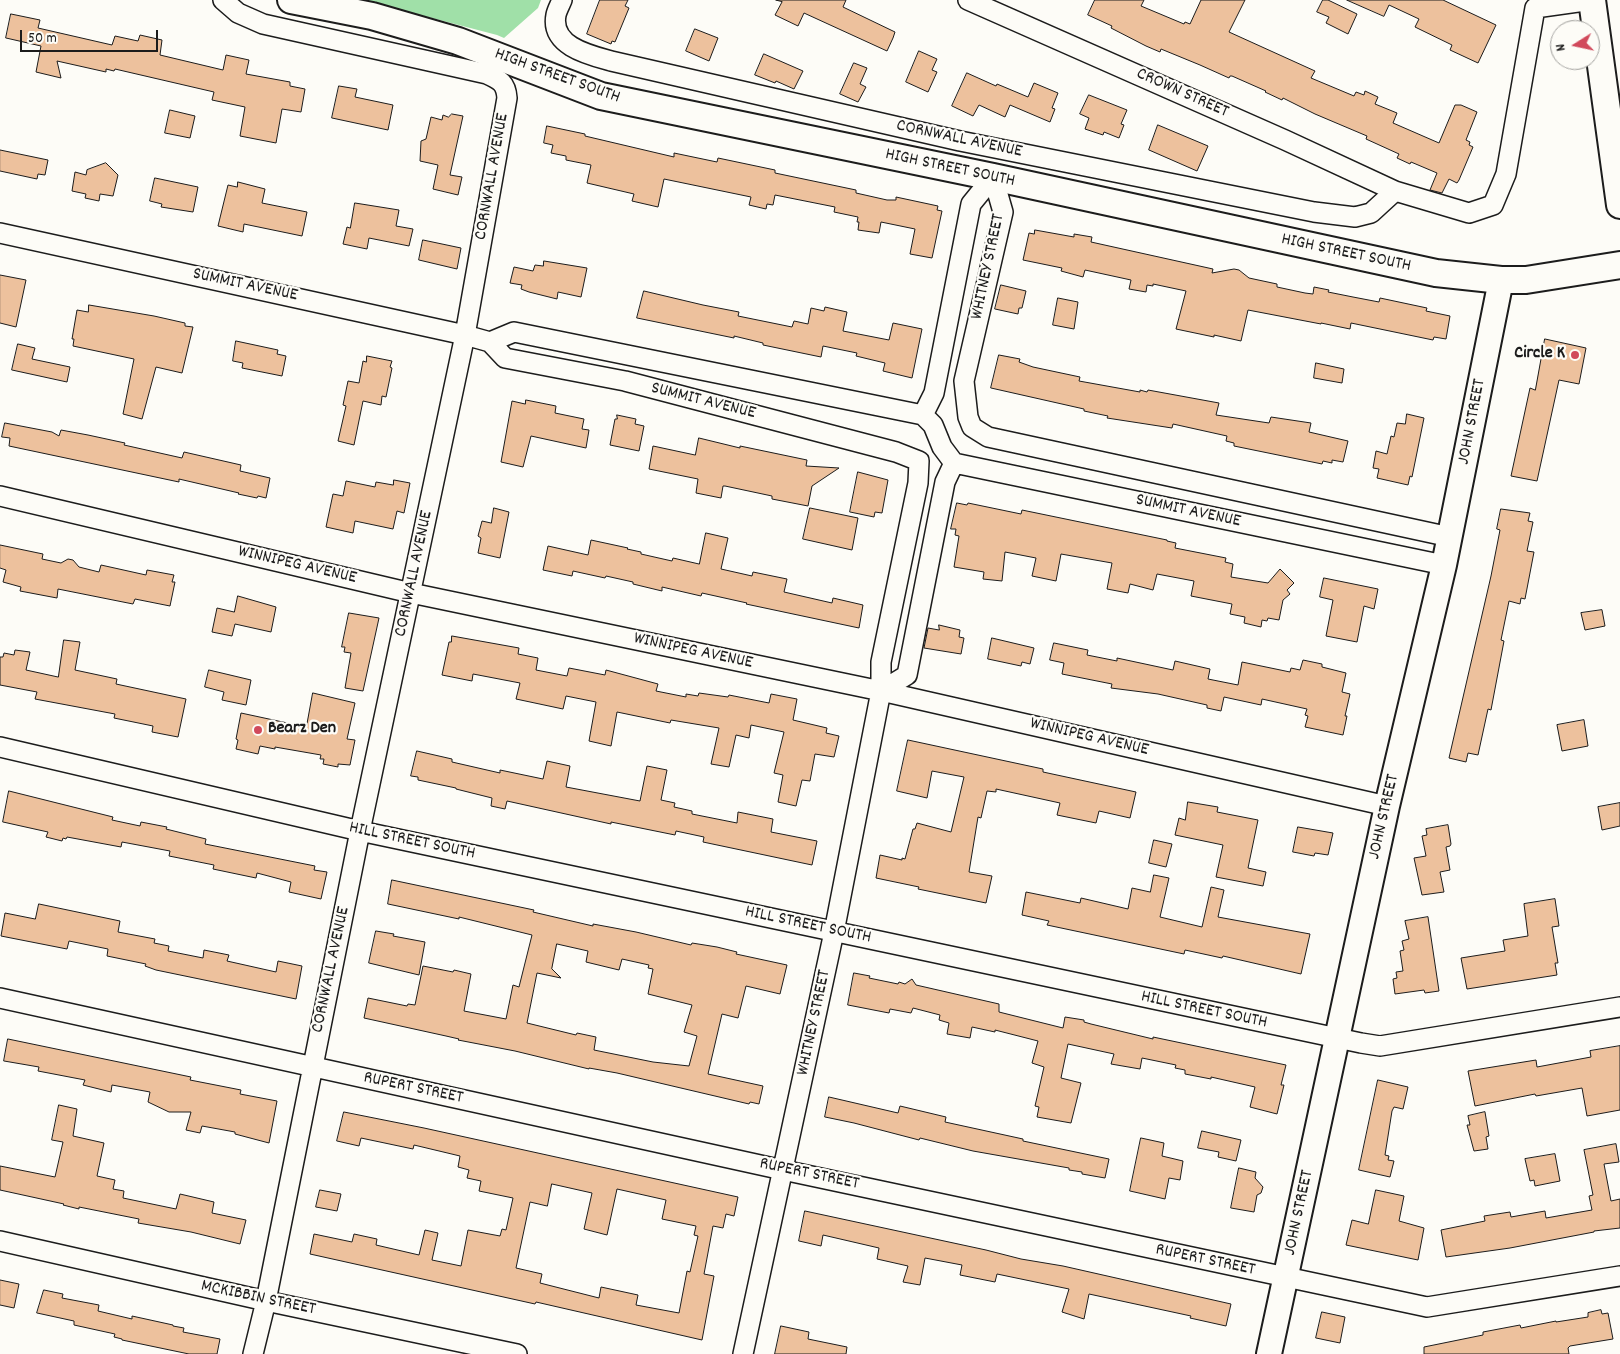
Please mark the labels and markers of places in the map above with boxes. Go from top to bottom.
place label: Circle K [1514,344,1565,366]
marker: Circle K [1569,349,1581,361]
place label: Bearz Den [268,719,336,741]
marker: Bearz Den [252,724,264,736]

